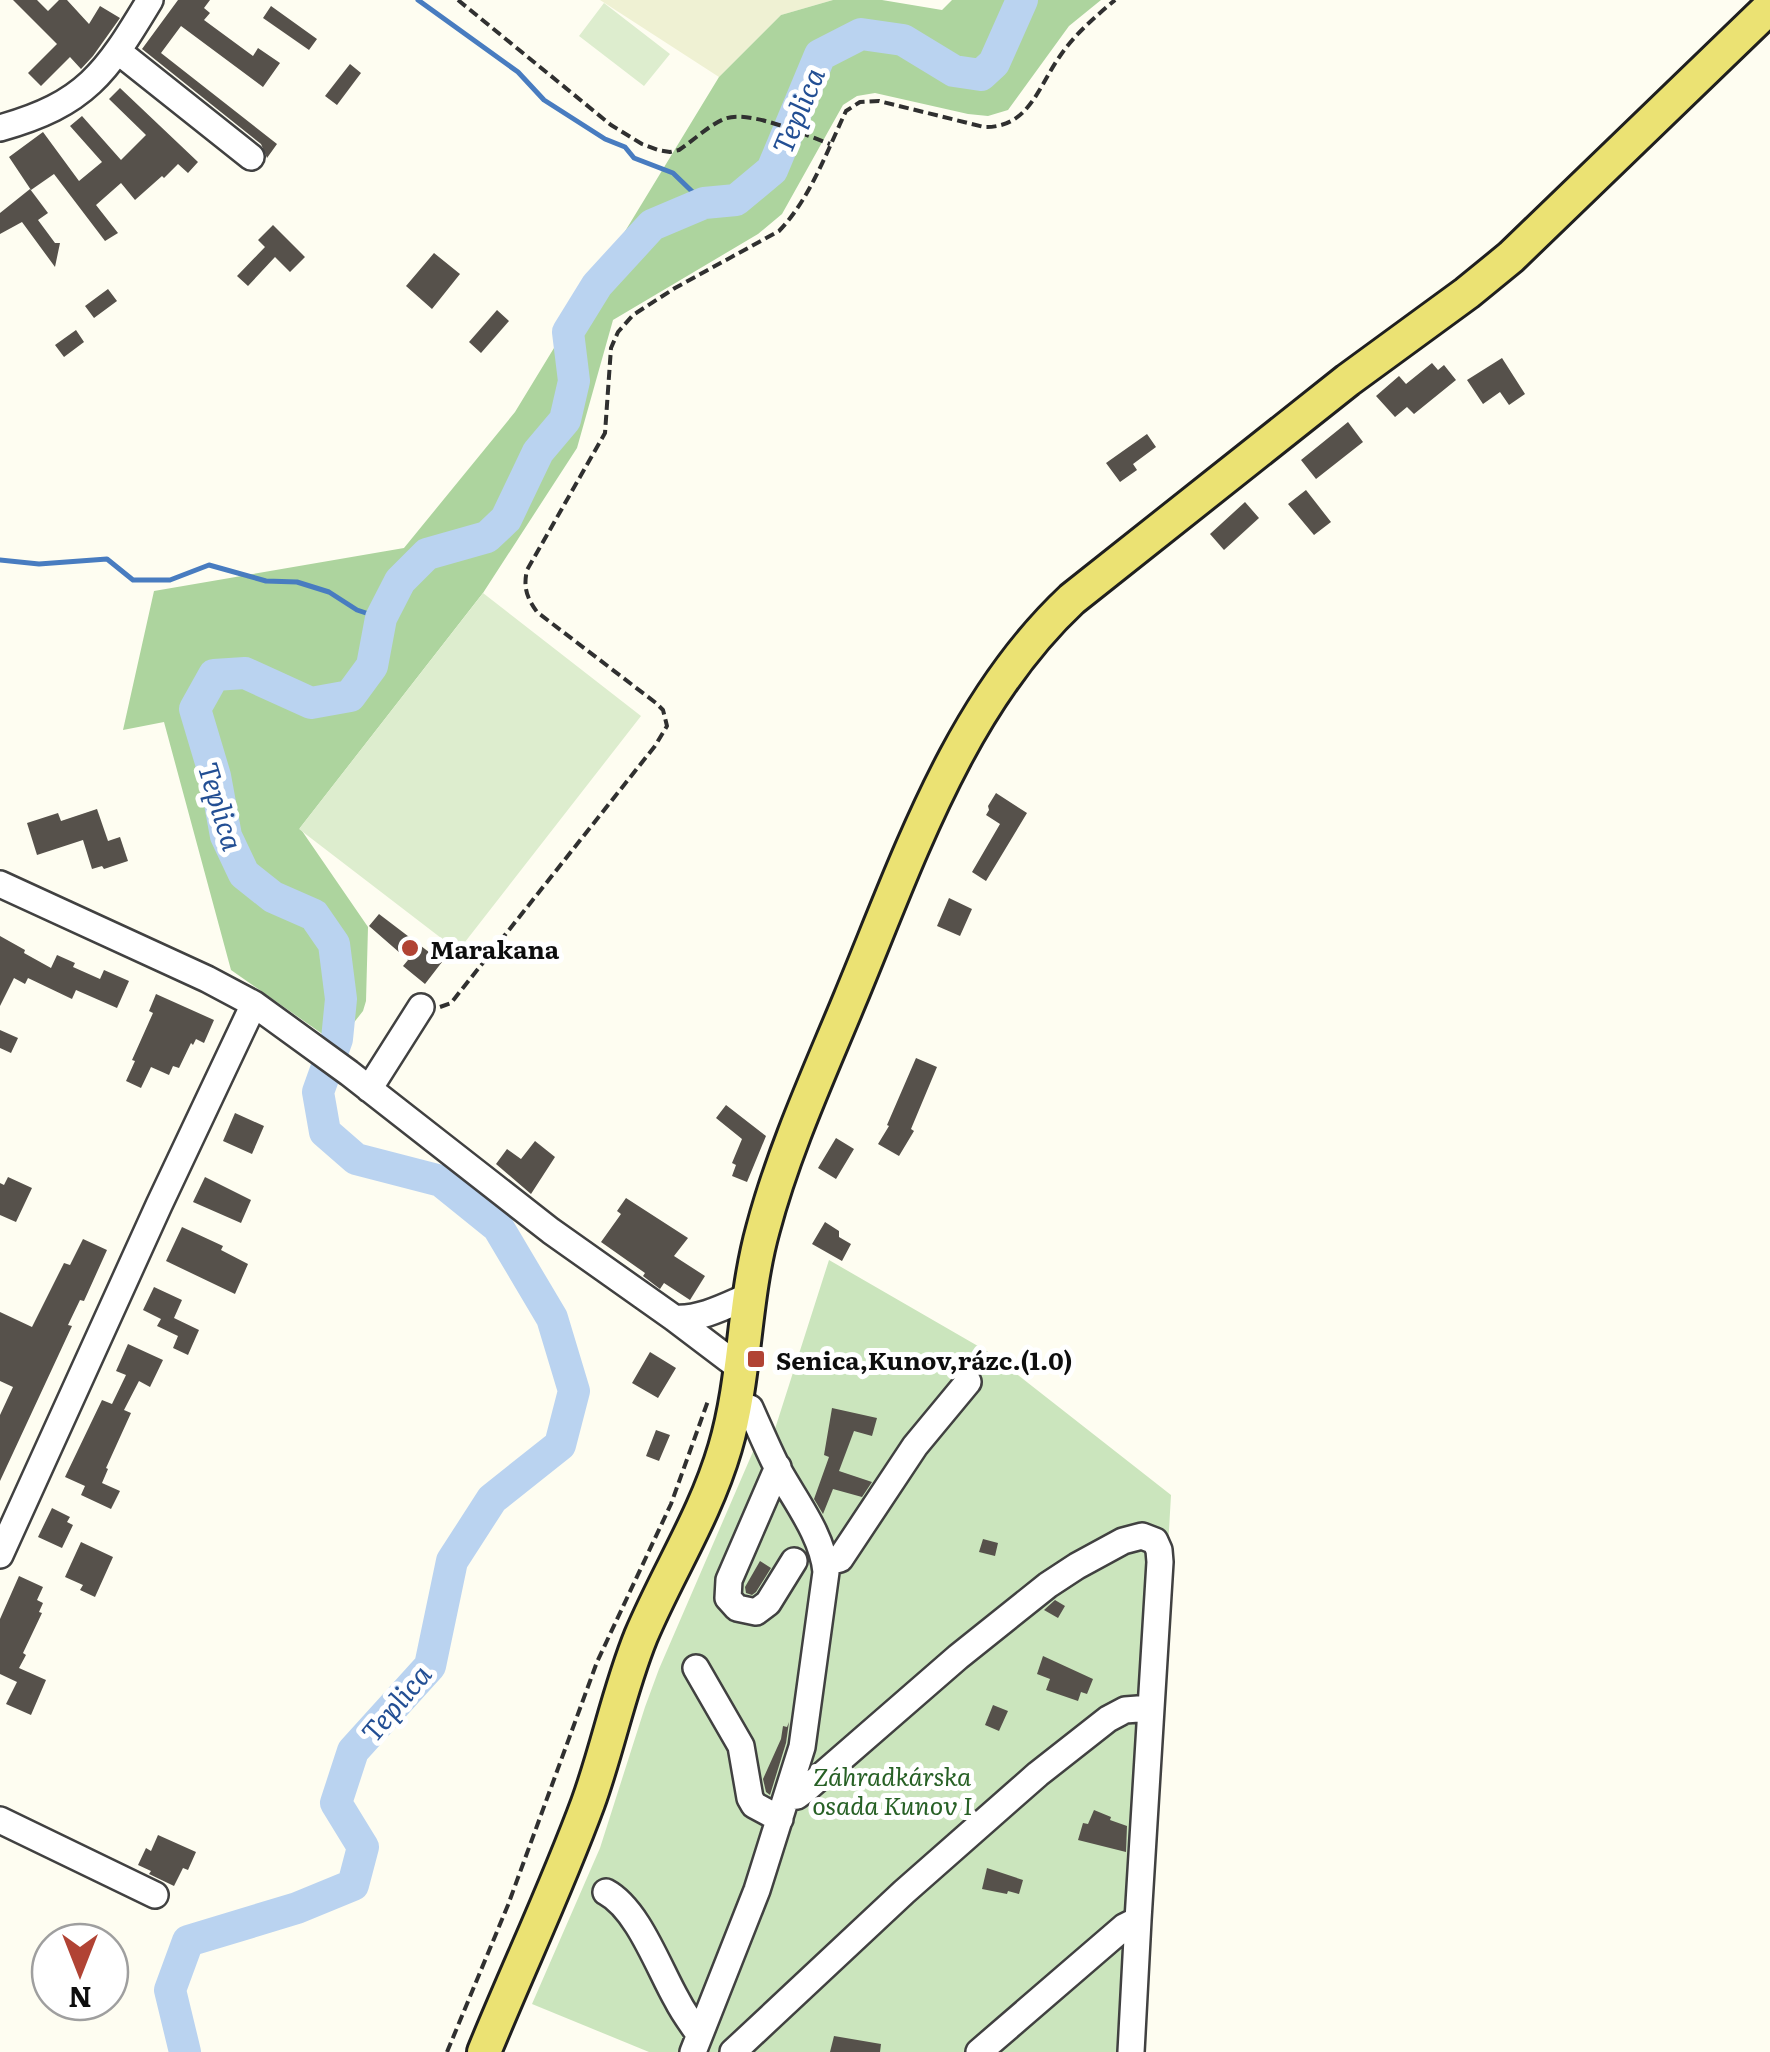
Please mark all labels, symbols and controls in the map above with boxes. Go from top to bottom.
water label: Teplica [760,60,834,160]
water label: Teplica [189,757,255,855]
place label: Marakana [430,930,560,967]
marker: Marakana [399,937,421,959]
place label: Senica,Kunov,rázc.(1.0) [776,1341,1072,1378]
marker: Senica,Kunov,rázc.(1.0) [745,1348,767,1370]
water label: Teplica [350,1654,440,1750]
park label: Záhradkárska osada Kunov I [812,1757,972,1823]
north arrow [30,1922,130,2022]
text: N [68,1978,92,2020]

